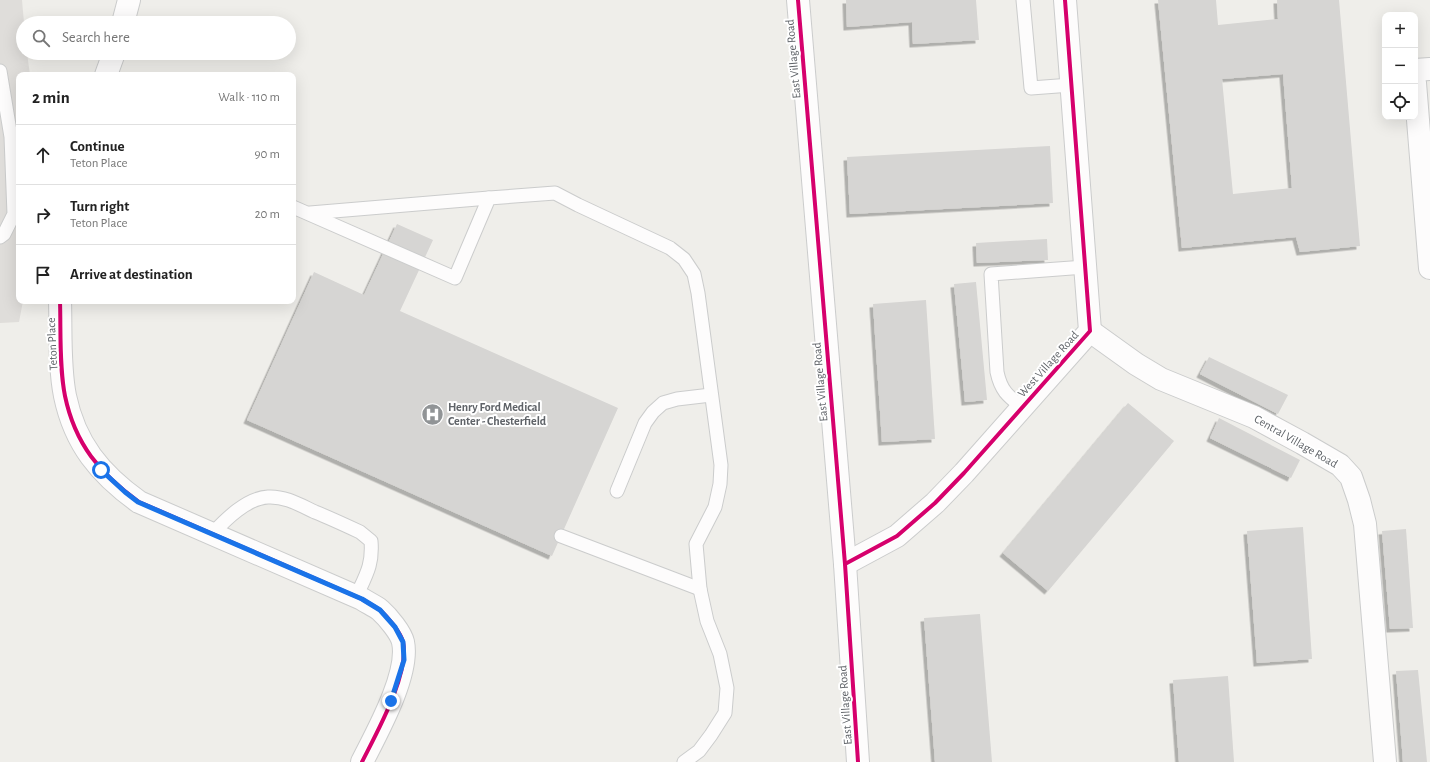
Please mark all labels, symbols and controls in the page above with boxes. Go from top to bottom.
map controls [1382,12,1418,120]
button: + [1382,12,1418,48]
search box [16,16,296,60]
street label: East Village Road [784,19,802,99]
icon: search [30,27,52,49]
text: Search here [62,30,130,45]
button: − [1382,48,1418,84]
button: locate [1382,84,1418,120]
text: 2 min [32,89,70,106]
text: Walk · 110 m [218,91,280,104]
text: Continue [70,139,125,154]
icon: ahead [32,144,54,166]
text: 90 m [254,148,280,161]
text: Teton Place [70,157,128,170]
text: Turn right [70,199,129,214]
icon: right [32,204,54,226]
text: 20 m [255,208,280,221]
text: Teton Place [70,217,128,230]
icon: arrive [32,264,54,286]
text: Arrive at destination [70,267,193,282]
street label: Teton Place [45,317,59,371]
street label: West Village Road [1015,329,1081,399]
street label: East Village Road [811,342,829,422]
hospital icon: Henry Ford Medical Center - Chesterfield [420,401,446,427]
place label: Henry Ford Medical Center - Chesterfield [448,401,547,427]
street label: Central Village Road [1252,412,1340,470]
route start [92,461,110,479]
street label: East Village Road [836,665,854,745]
route end [382,692,400,710]

